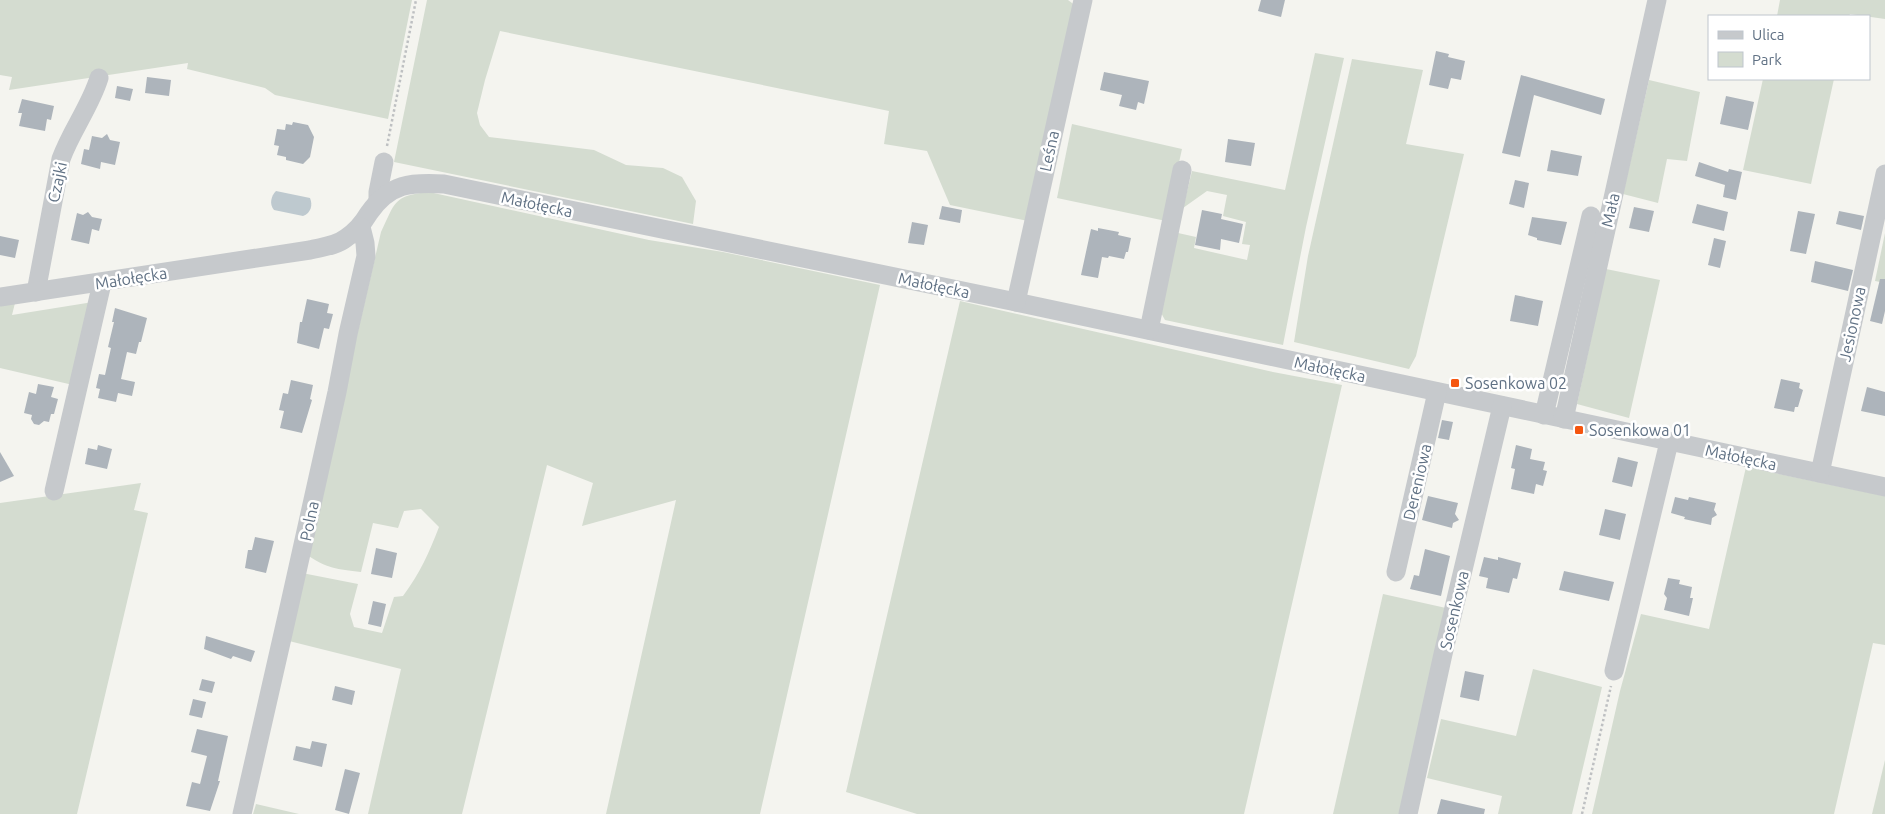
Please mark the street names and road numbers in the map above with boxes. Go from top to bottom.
street label: Leśna [1036,129,1062,173]
street label: Czajki [44,160,70,204]
street label: Małołęcka [500,188,574,220]
street label: Mała [1597,191,1623,229]
street label: Małołęcka [94,263,168,293]
street label: Małołęcka [897,269,971,301]
street label: Jesionowa [1835,285,1869,363]
street label: Małołęcka [1293,353,1367,385]
street label: Małołęcka [1704,441,1778,473]
street label: Dereniowa [1399,442,1435,522]
street label: Polna [296,499,322,543]
street label: Sosenkowa [1436,569,1472,651]

